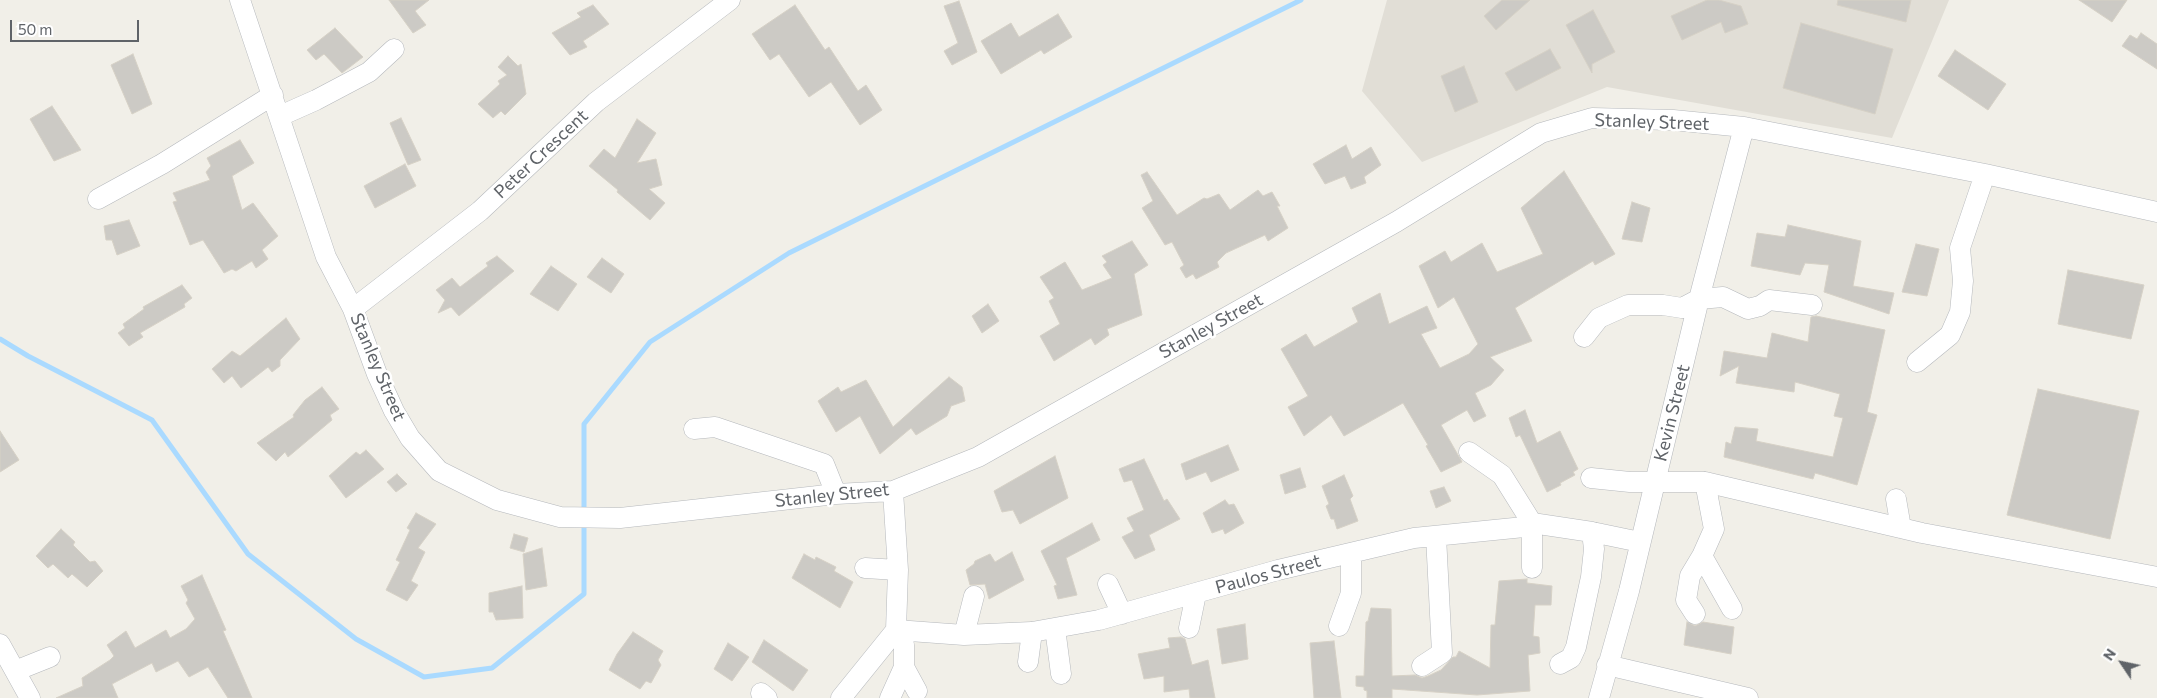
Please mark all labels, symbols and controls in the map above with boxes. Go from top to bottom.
scale bar [12,10,141,42]
text: 50 m [18,20,52,38]
street label: Peter Crescent [489,105,593,203]
street label: Stanley Street [1594,109,1710,135]
street label: Stanley Street [1155,289,1267,363]
street label: Stanley Street [346,310,410,424]
street label: Kevin Street [1650,362,1694,464]
street label: Stanley Street [774,478,890,512]
street label: Paulos Street [1213,550,1323,598]
north arrow [2097,638,2147,688]
text: N [2099,645,2119,663]

